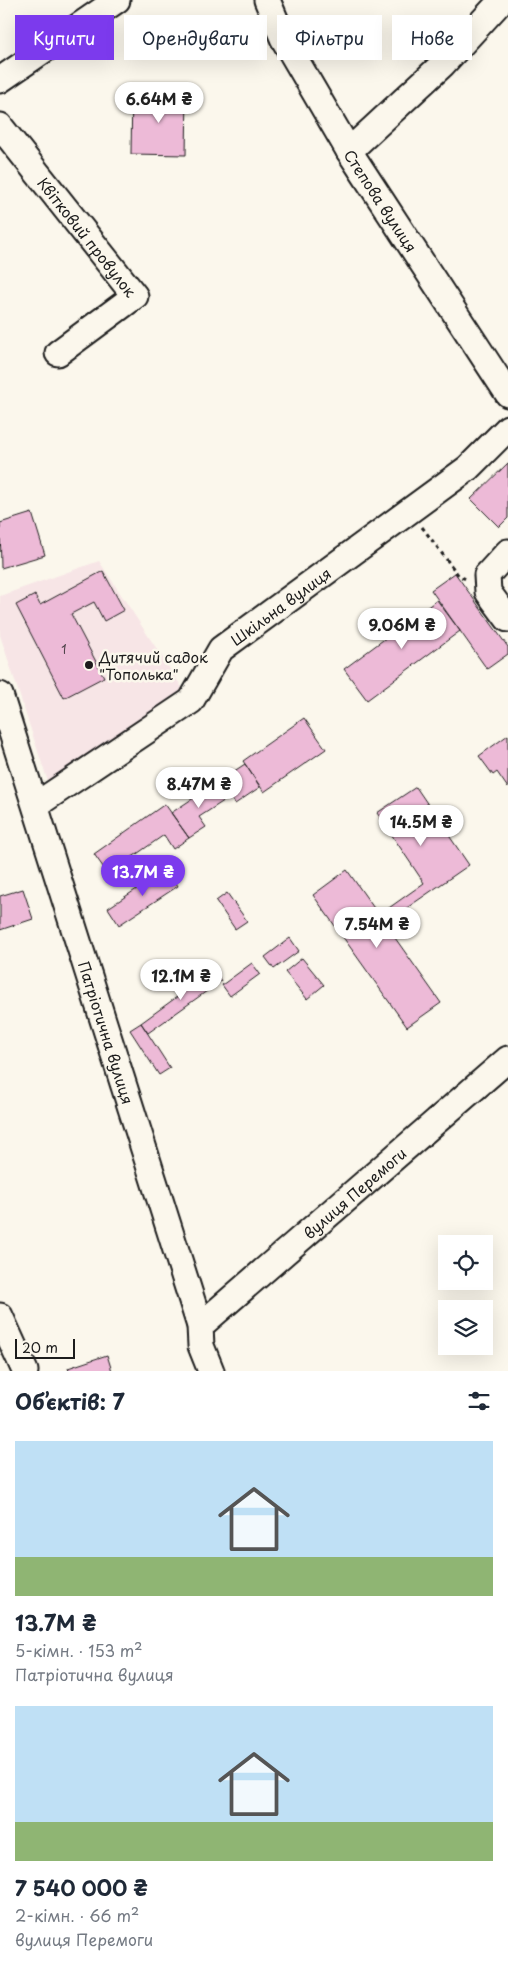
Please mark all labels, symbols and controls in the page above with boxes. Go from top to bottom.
chip: Купити [15,15,114,60]
chip: Орендувати [124,15,267,60]
chip: Фільтри [277,15,382,60]
chip: Нове [392,15,472,60]
pin: 6.64M ₴ [113,82,205,124]
text: 6.64M ₴ [126,86,192,110]
street label: Степова вулиця [339,144,423,256]
street label: Квітковий провулок [33,172,143,301]
street label: Шкільна вулиця [225,561,335,650]
pin: 9.06M ₴ [356,608,448,650]
text: 9.06M ₴ [368,612,436,636]
house number: 1 [61,640,67,658]
place label: Дитячий садок "Тополька" [98,645,208,685]
marker: Дитячий садок "Тополька" [83,659,95,671]
pin: 8.47M ₴ [153,766,245,809]
text: 8.47M ₴ [167,771,231,795]
pin: 14.5M ₴ [375,804,467,847]
text: 14.5M ₴ [390,809,452,833]
pin: 13.7M ₴ [97,854,189,897]
text: 13.7M ₴ [112,859,174,883]
pin: 7.54M ₴ [331,906,423,949]
text: 7.54M ₴ [345,911,409,935]
street label: Патріотична вулиця [73,958,140,1107]
pin: 12.1M ₴ [135,958,227,1001]
text: 12.1M ₴ [151,963,211,987]
street label: вулиця Перемоги [298,1141,411,1244]
map controls [438,1235,493,1355]
button: locate [438,1235,493,1290]
button: layers [438,1300,493,1355]
scale bar [15,1336,75,1359]
text: 20 m [22,1337,58,1358]
text: Об’єктів: 7 [15,1385,125,1417]
icon: filters [465,1387,493,1415]
icon: home [209,1474,299,1564]
text: 13.7M ₴ [15,1606,96,1638]
text: 5-кімн. · 153 m² [15,1638,143,1662]
text: Патріотична вулиця [15,1662,174,1686]
icon: home [209,1739,299,1829]
text: 7 540 000 ₴ [15,1871,148,1903]
text: 2-кімн. · 66 m² [15,1903,139,1927]
text: вулиця Перемоги [15,1927,153,1951]

